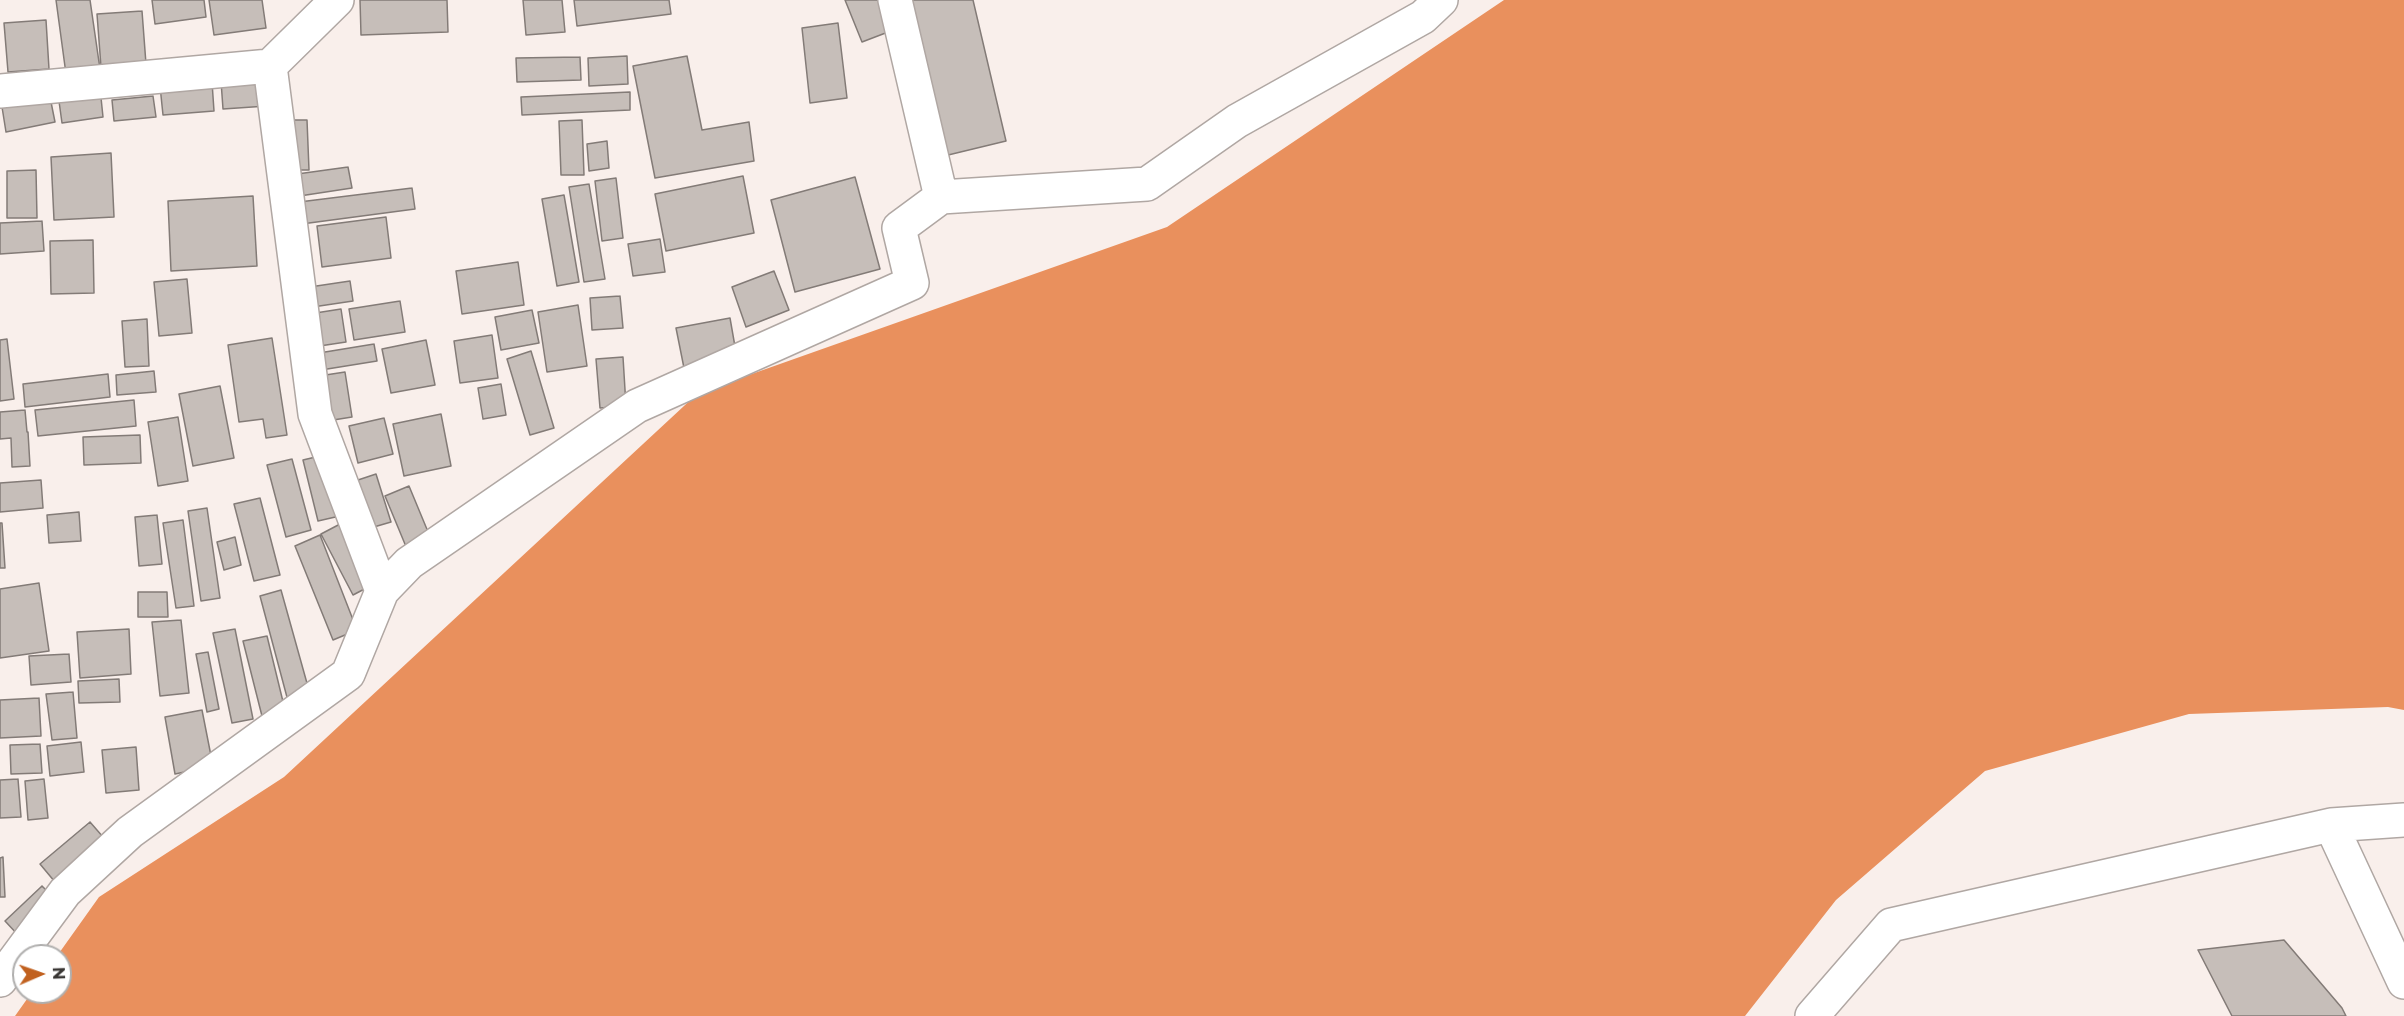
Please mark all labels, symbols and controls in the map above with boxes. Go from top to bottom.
north arrow [12,944,72,1004]
text: N [49,967,68,980]

